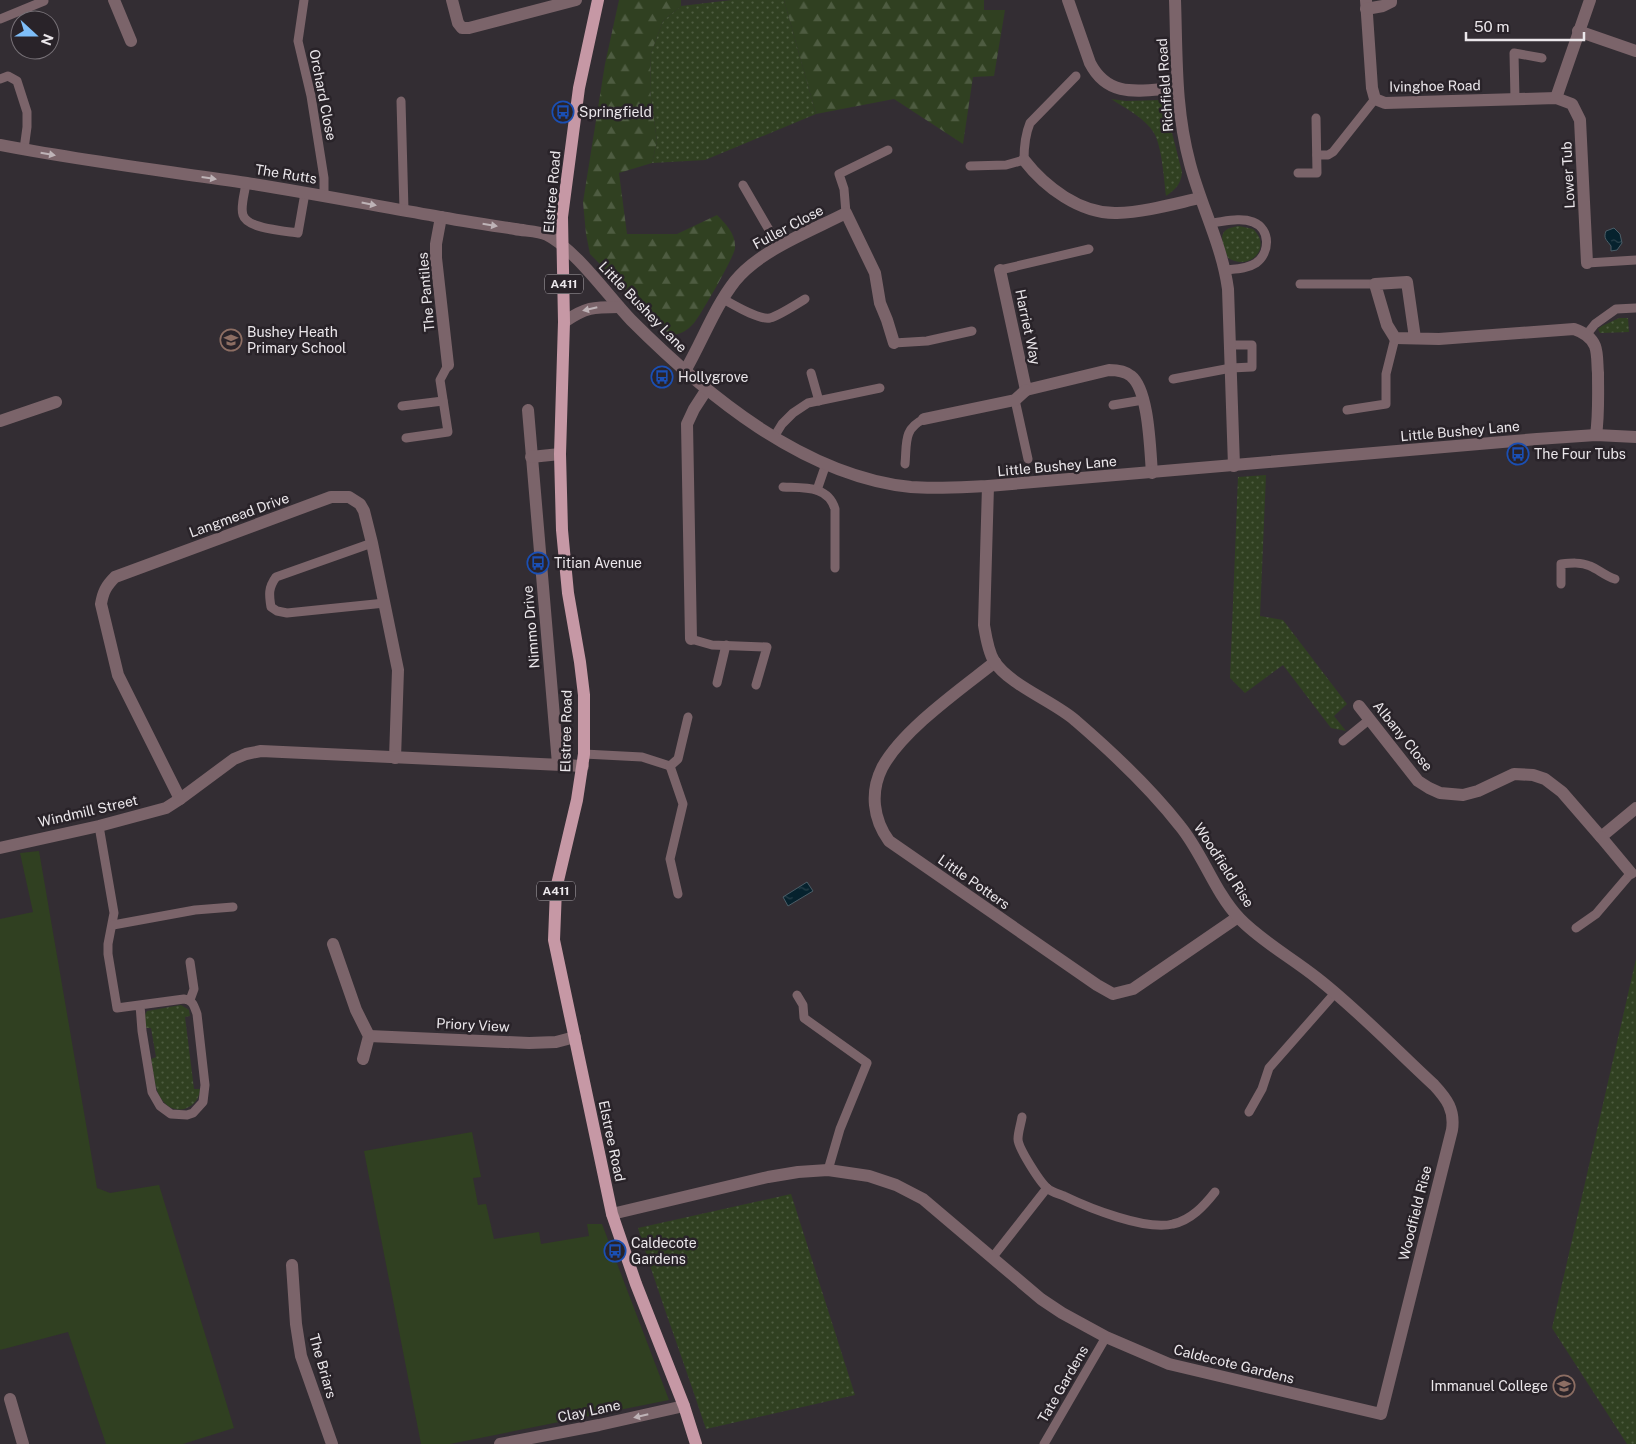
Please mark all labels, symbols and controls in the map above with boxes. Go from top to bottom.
north arrow [10,10,60,60]
scale bar [1466,10,1584,42]
text: 50 m [1474,18,1509,35]
text: N [38,32,57,48]
street label: Richfield Road [1154,38,1176,132]
street label: Orchard Close [306,48,340,142]
street label: Ivinghoe Road [1389,77,1481,95]
bus stop icon: Springfield [551,100,575,124]
place label: Springfield [579,104,652,120]
street label: Lower Tub [1558,141,1578,209]
one-way arrow [40,150,56,158]
street label: Elstree Road [540,150,564,234]
street label: The Rutts [254,161,318,187]
one-way arrow [201,174,217,182]
one-way arrow [361,200,377,208]
street label: Fuller Close [750,202,826,252]
one-way arrow [482,221,498,229]
street label: The Pantiles [415,252,437,332]
street label: Little Bushey Lane [596,258,690,356]
road number: A411 [545,274,583,294]
street label: Harriet Way [1012,288,1044,367]
one-way arrow [582,305,597,313]
place label: Bushey Heath Primary School [247,324,346,356]
school or university icon: Bushey Heath Primary School [219,328,243,352]
bus stop icon: Hollygrove [650,365,674,389]
place label: Hollygrove [678,369,749,385]
street label: Little Bushey Lane [1400,418,1520,444]
bus stop icon: The Four Tubs [1506,442,1530,466]
place label: The Four Tubs [1534,446,1626,462]
street label: Little Bushey Lane [997,453,1117,479]
street label: Langmead Drive [187,489,291,541]
bus stop icon: Titian Avenue [526,551,550,575]
place label: Titian Avenue [554,555,642,571]
street label: Nimmo Drive [519,585,543,669]
street label: Elstree Road [557,690,575,772]
street label: Albany Close [1370,698,1436,774]
street label: Windmill Street [37,792,139,830]
street label: Woodfield Rise [1191,820,1257,910]
street label: Little Potters [935,851,1013,913]
road number: A411 [537,881,575,900]
street label: Priory View [436,1015,510,1035]
street label: Elstree Road [596,1099,628,1183]
street label: Woodfield Rise [1395,1164,1435,1262]
place label: Caldecote Gardens [631,1235,697,1267]
bus stop icon: Caldecote Gardens [603,1239,627,1263]
street label: The Briars [306,1332,340,1400]
street label: Caldecote Gardens [1172,1341,1296,1387]
street label: Tate Gardens [1035,1343,1091,1425]
school or university icon: Immanuel College [1552,1374,1576,1398]
place label: Immanuel College [1431,1378,1548,1394]
street label: Clay Lane [556,1397,622,1425]
one-way arrow [634,1412,649,1420]

